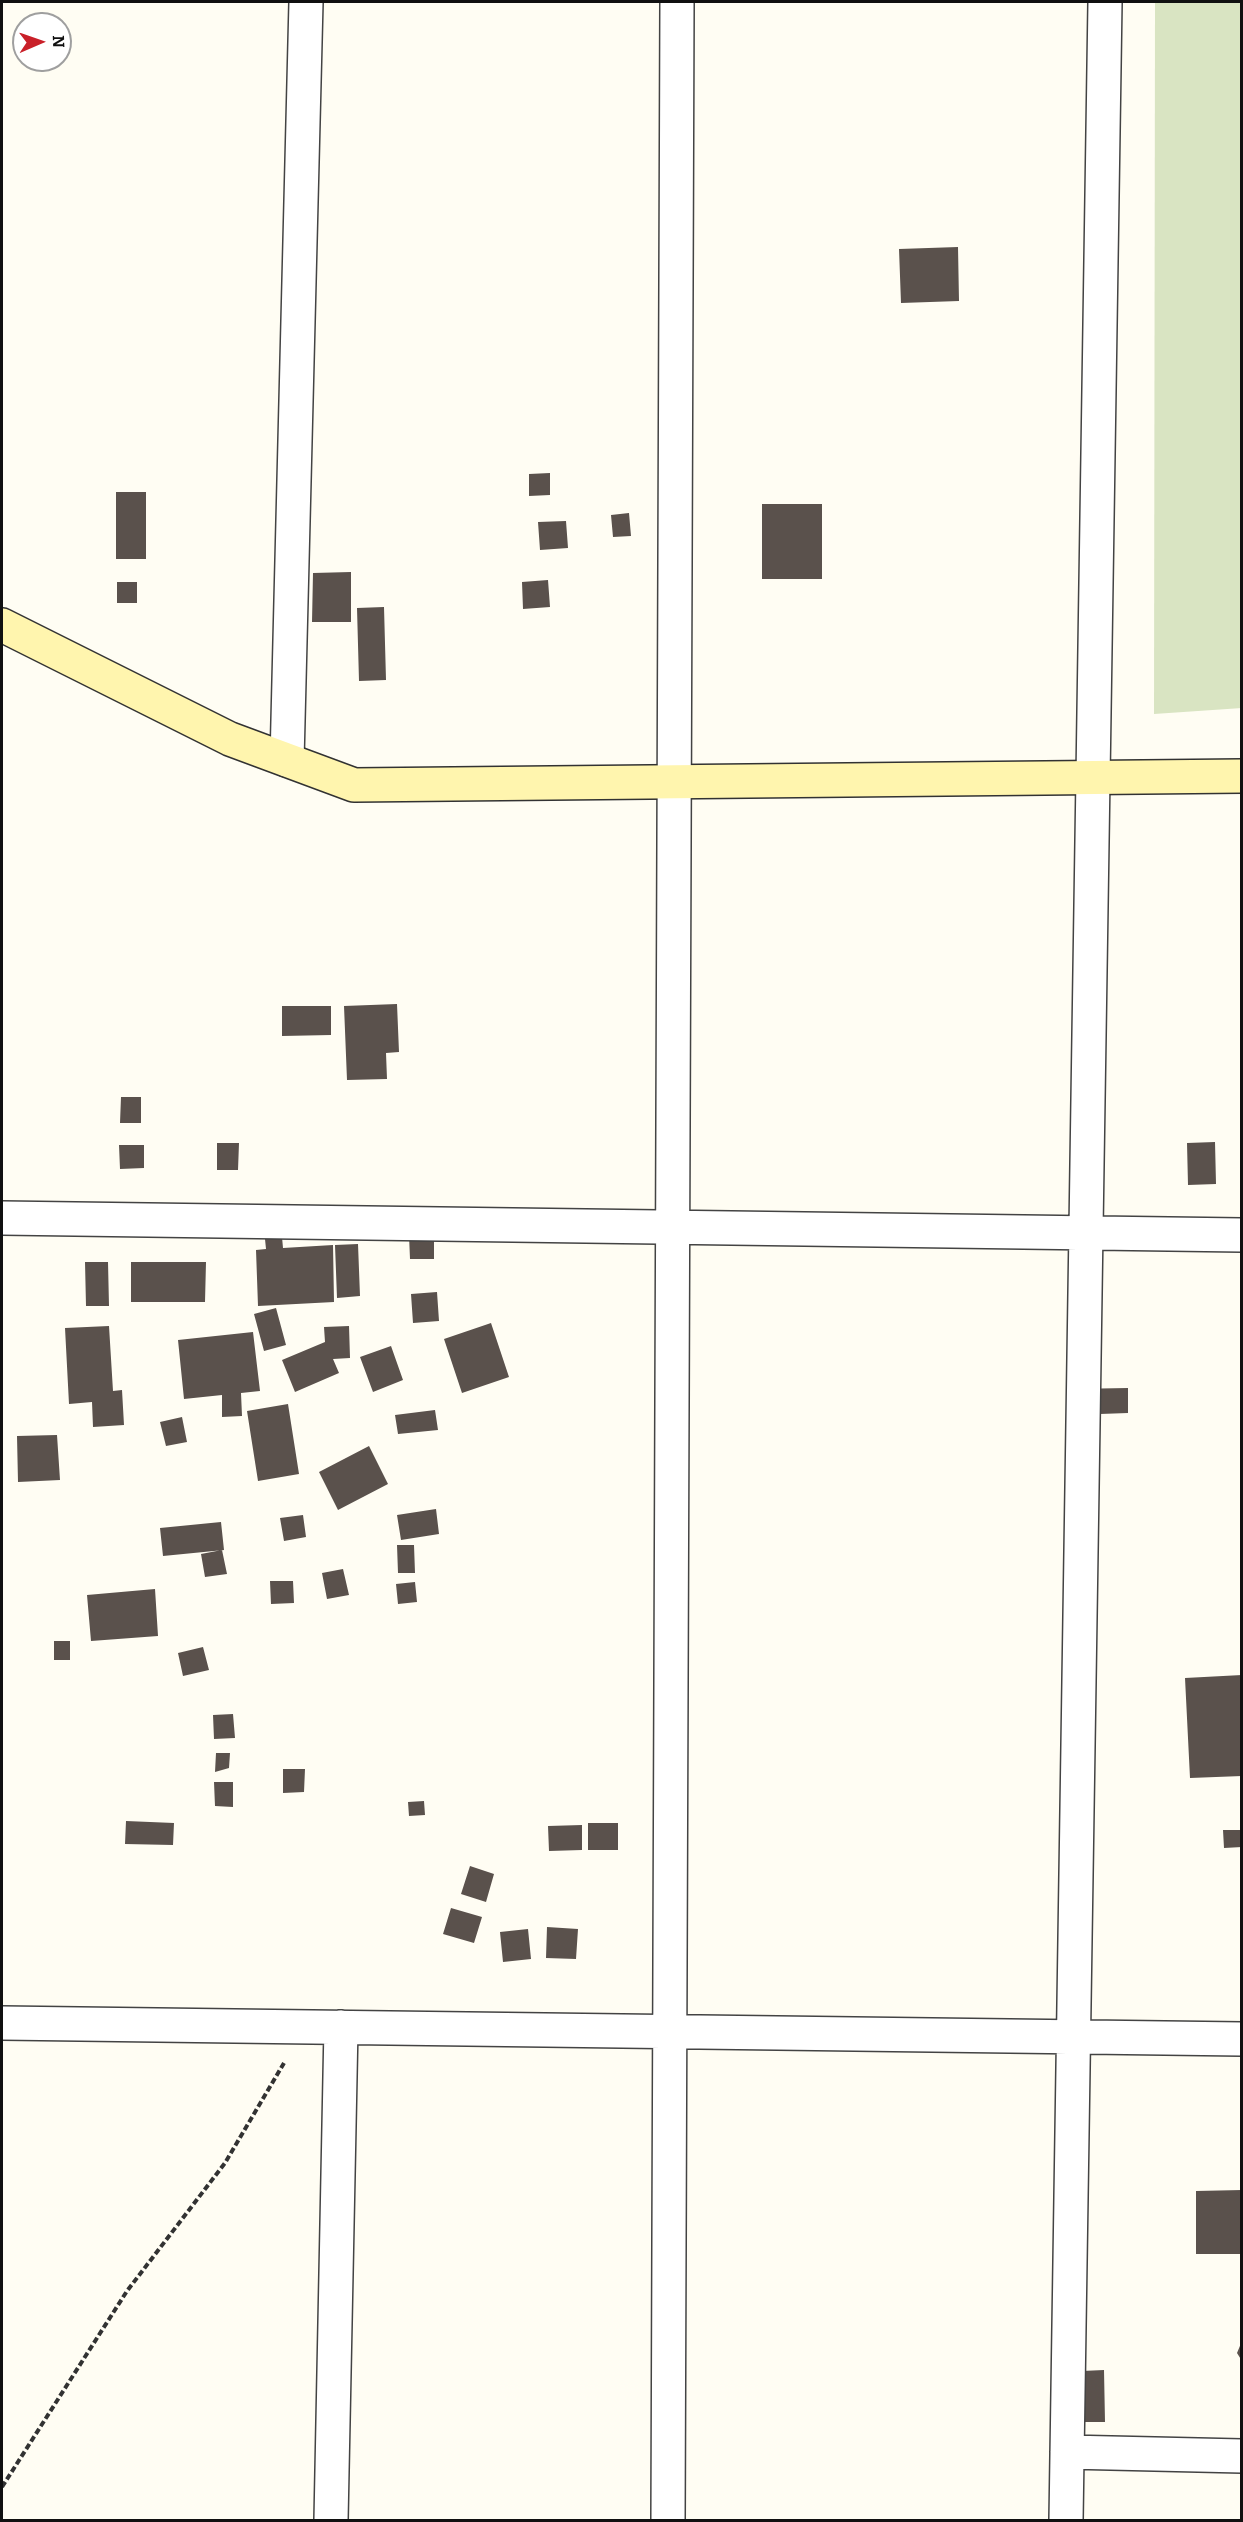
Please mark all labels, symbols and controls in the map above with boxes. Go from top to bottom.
north arrow [12,12,72,72]
text: N [49,35,68,48]

